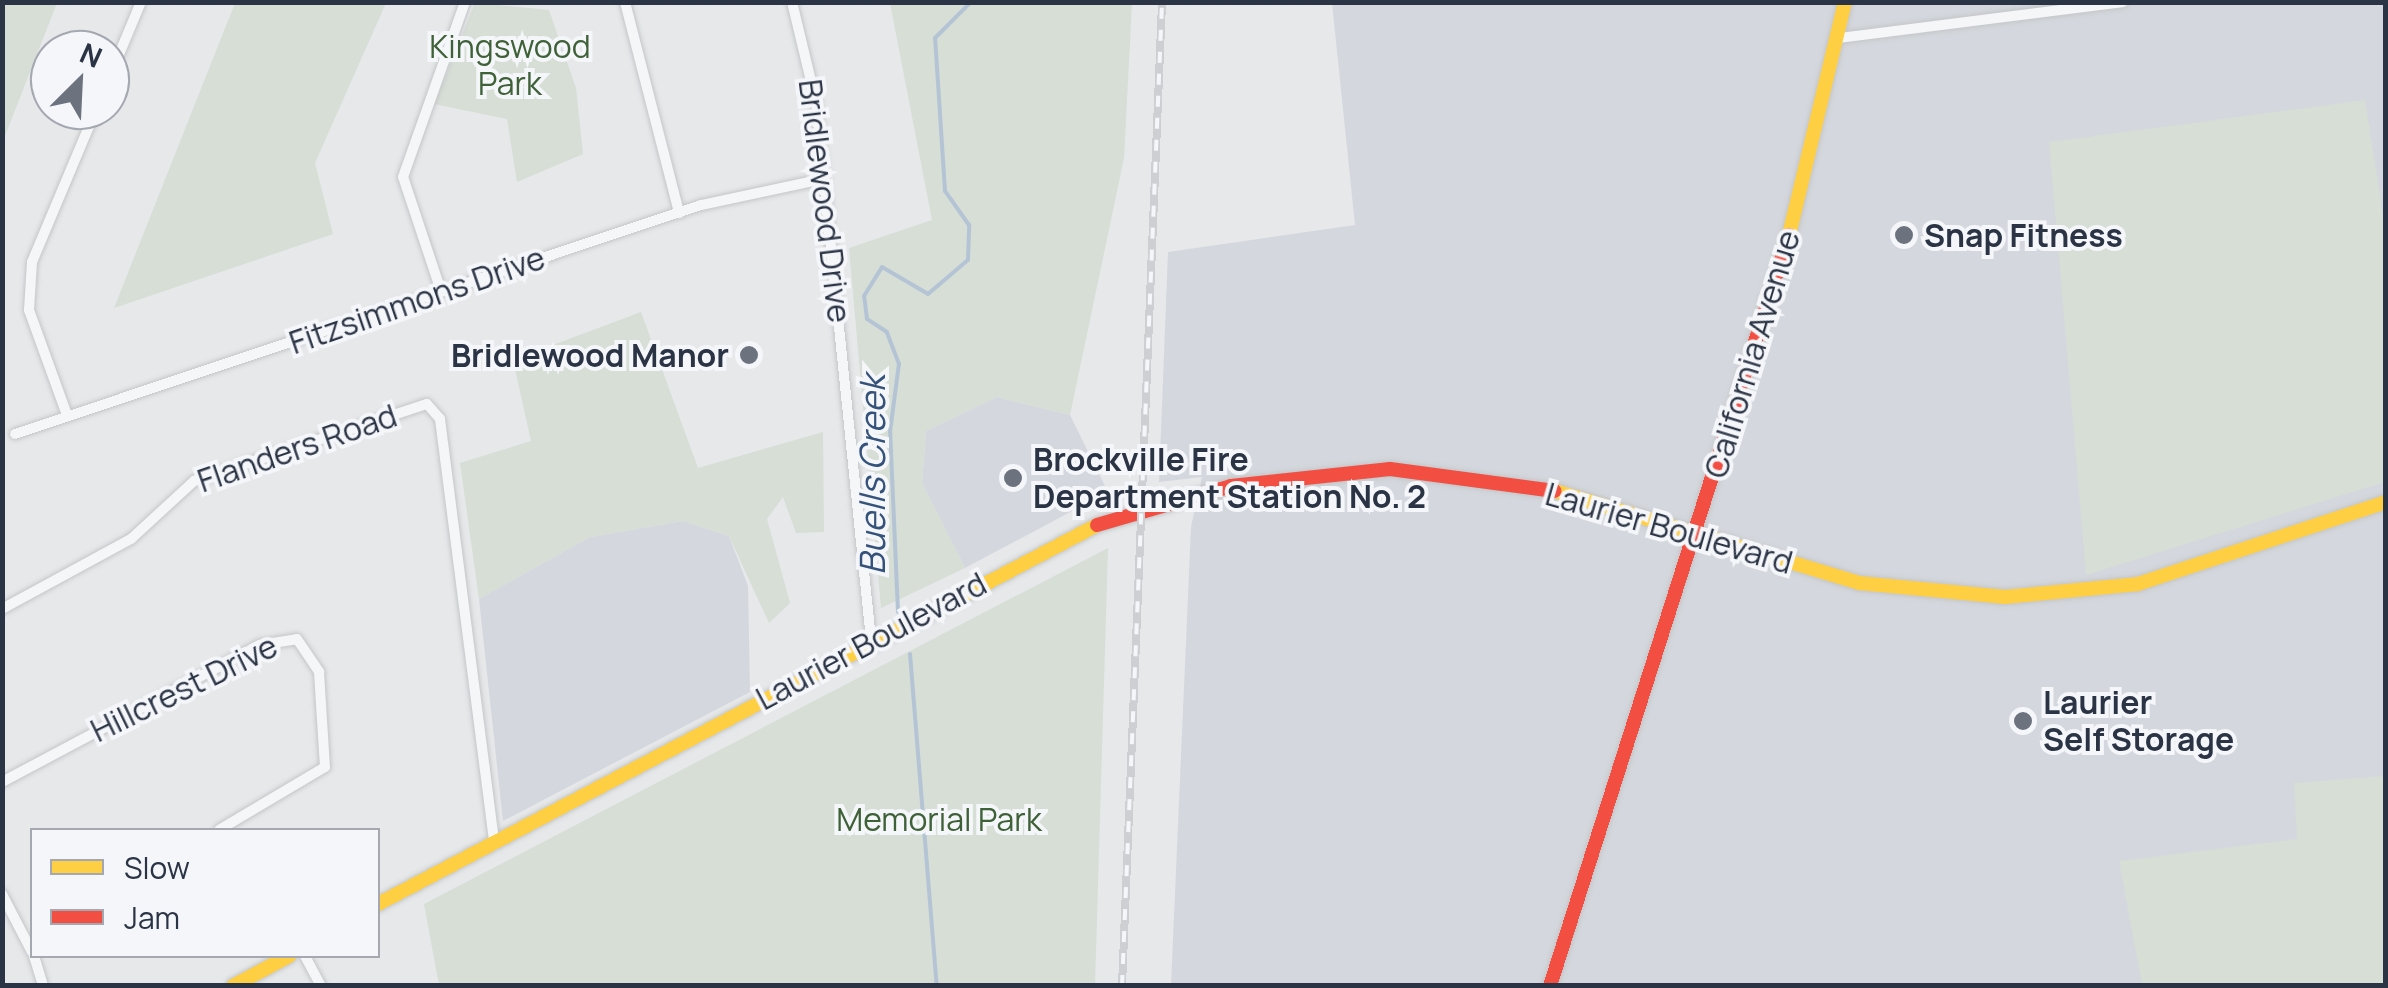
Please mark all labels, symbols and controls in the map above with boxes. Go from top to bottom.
park label: Kingswood Park [429,28,591,103]
north arrow [30,30,130,130]
text: N [74,33,108,76]
street label: Bridlewood Drive [791,77,859,325]
place label: Snap Fitness [1924,216,2123,254]
marker: Snap Fitness [1893,224,1915,246]
street label: California Avenue [1696,226,1808,482]
street label: Fitzsimmons Drive [284,238,550,362]
place label: Bridlewood Manor [451,336,729,374]
marker: Bridlewood Manor [738,344,760,366]
water label: Buells Creek [851,375,893,575]
street label: Flanders Road [192,396,402,500]
place label: Brockville Fire Department Station No. 2 [1033,441,1426,516]
marker: Brockville Fire Department Station No. 2 [1002,467,1024,489]
street label: Laurier Boulevard [1541,474,1797,582]
street label: Laurier Boulevard [749,564,993,718]
street label: Hillcrest Drive [84,626,284,750]
place label: Laurier Self Storage [2043,684,2234,759]
marker: Laurier Self Storage [2012,710,2034,732]
park label: Memorial Park [836,800,1042,838]
legend [30,828,380,958]
text: Slow [124,847,190,888]
text: Jam [124,897,180,938]

